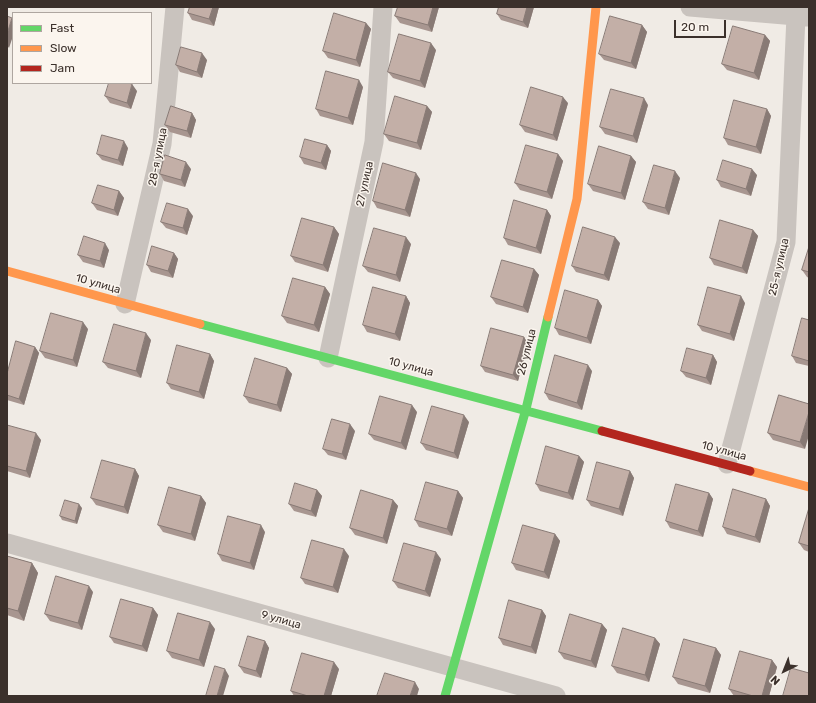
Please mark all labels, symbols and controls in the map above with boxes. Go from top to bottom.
legend [12,12,152,84]
scale bar [676,12,728,38]
text: 20 m [681,20,709,34]
text: Fast [50,21,74,35]
text: Slow [50,41,77,55]
text: Jam [50,61,75,75]
street label: 28-я улица [146,127,170,187]
street label: 27 улица [354,160,376,208]
street label: 25-я улица [766,237,792,297]
street label: 10 улица [74,271,122,297]
street label: 26 улица [515,327,539,377]
street label: 10 улица [387,355,435,379]
street label: 10 улица [700,439,748,463]
street label: 9 улица [260,608,302,632]
north arrow [764,651,804,691]
text: N [768,673,783,688]

